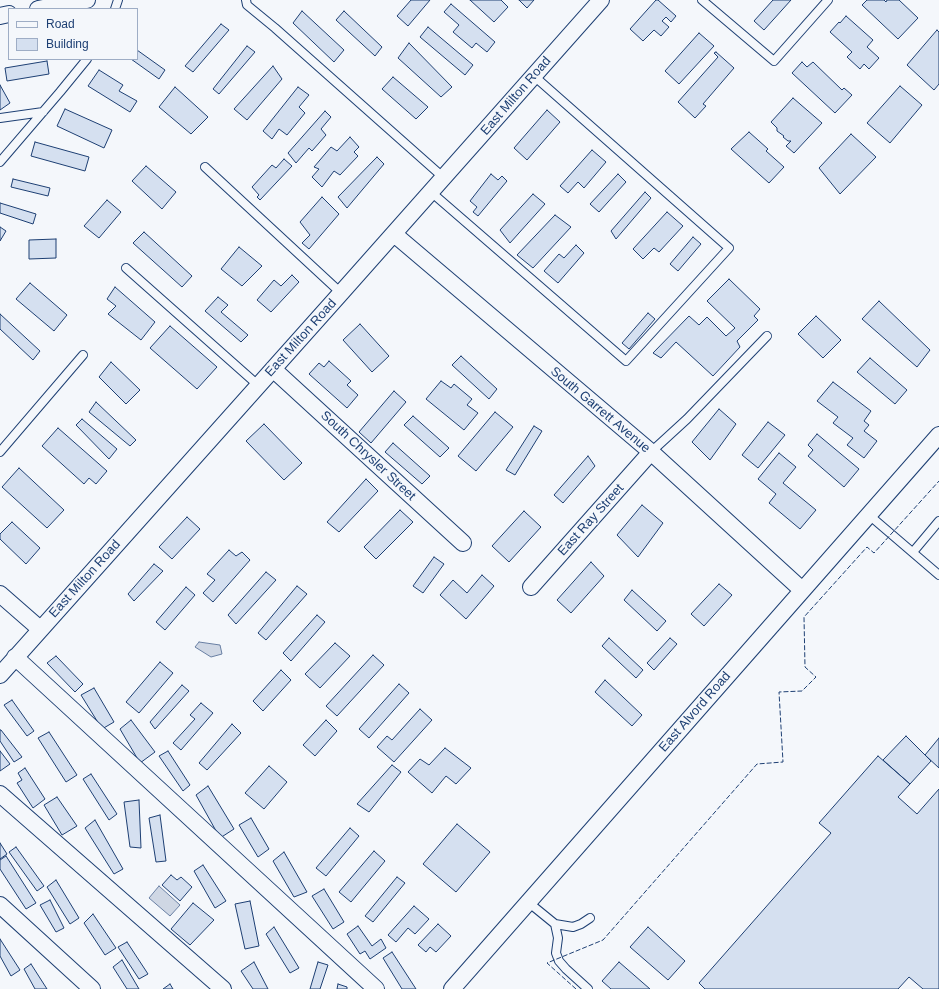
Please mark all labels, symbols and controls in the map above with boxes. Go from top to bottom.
legend [8,8,138,60]
text: Road [46,17,75,31]
text: Building [46,37,89,51]
street label: East Milton Road [478,54,554,138]
street label: East Milton Road [262,296,340,380]
street label: South Garrett Avenue [547,364,653,456]
street label: South Chrysler Street [317,408,419,504]
street label: East Ray Street [555,481,627,559]
street label: East Milton Road [46,537,124,621]
street label: East Alvord Road [656,669,734,755]

